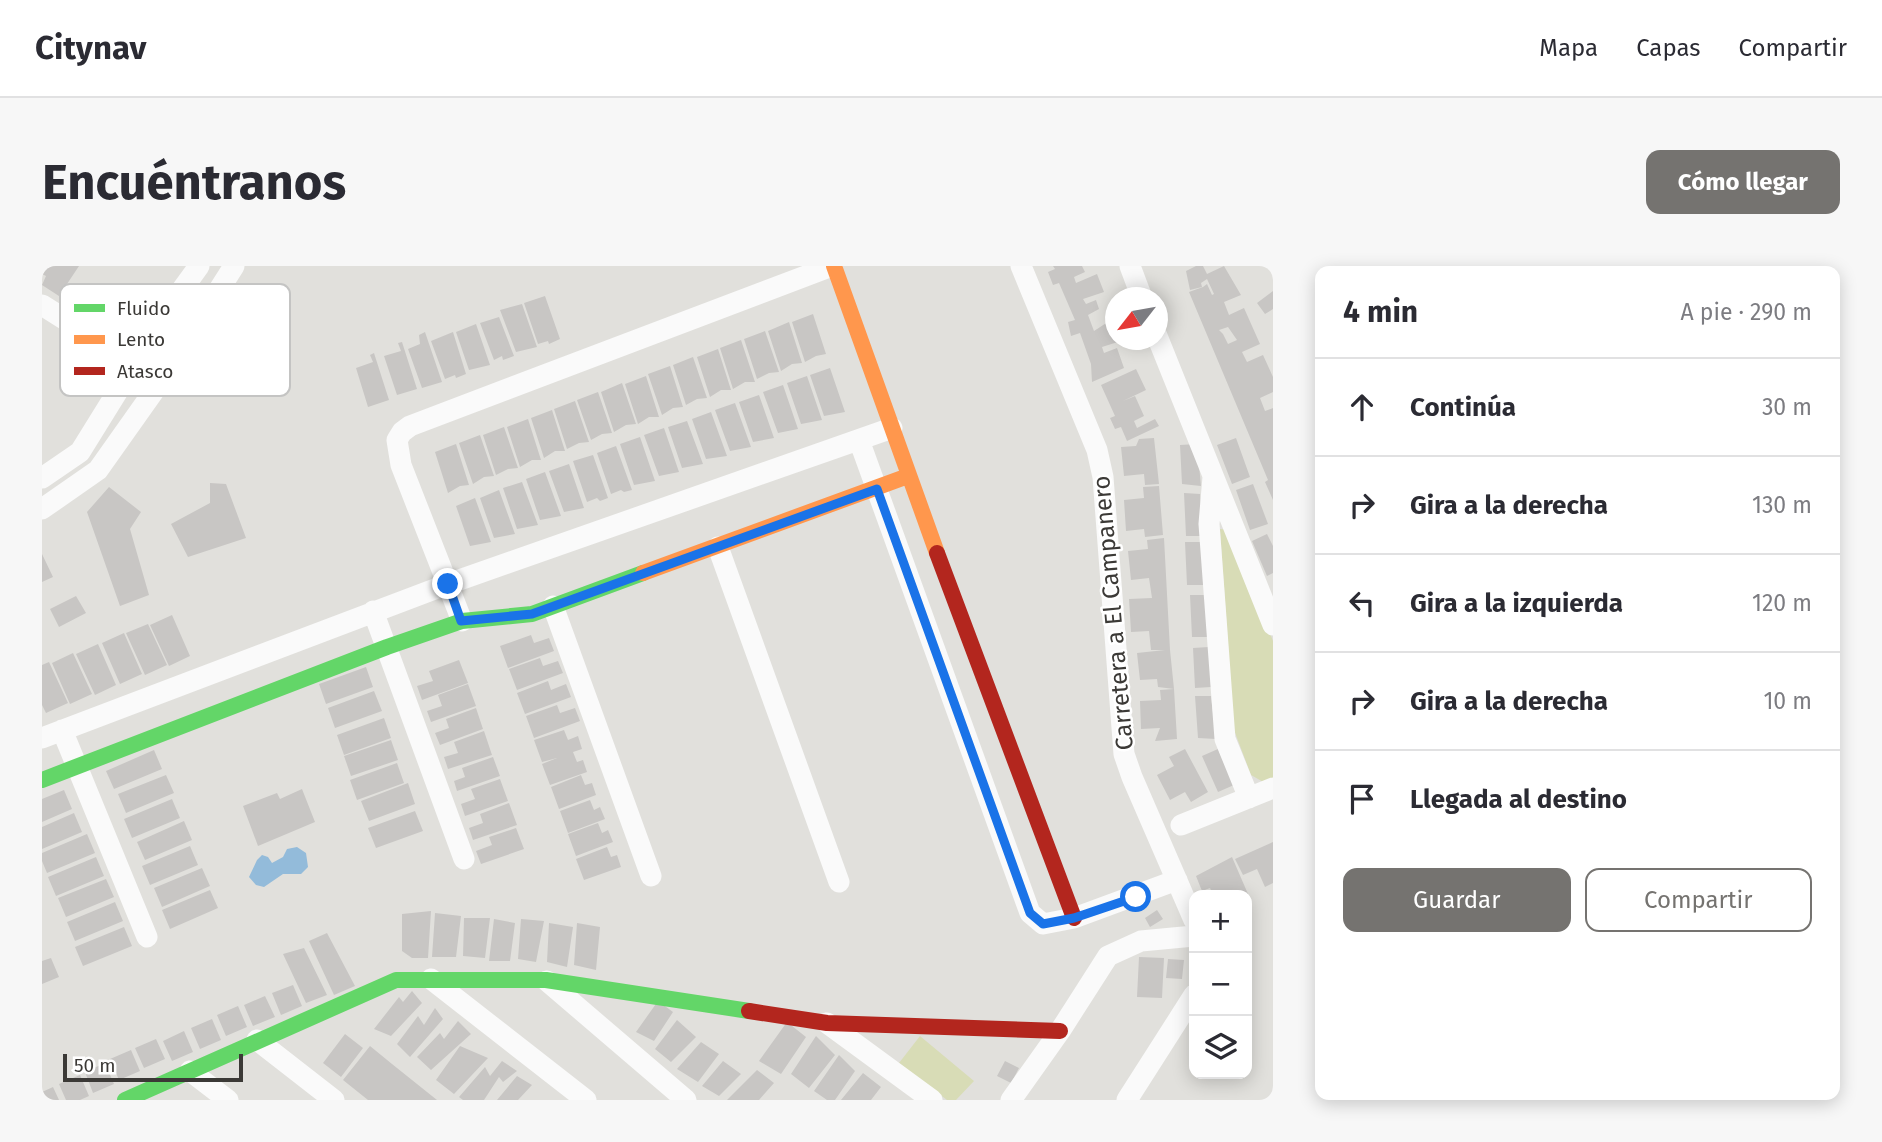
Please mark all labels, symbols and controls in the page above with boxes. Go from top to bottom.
text: Citynav [35,28,147,68]
text: Mapa [1539,34,1598,62]
text: Capas [1636,34,1700,62]
text: Compartir [1738,34,1847,62]
button: Cómo llegar [1646,150,1840,214]
text: Encuéntranos [42,153,346,212]
legend [60,284,290,396]
north arrow [1105,287,1168,350]
text: 4 min [1343,294,1418,330]
text: Fluido [117,297,171,320]
text: A pie · 290 m [1680,298,1812,326]
text: Lento [117,328,165,351]
text: Atasco [117,360,173,383]
icon: ahead [1343,388,1381,426]
text: Continúa [1410,392,1516,423]
text: 30 m [1762,393,1812,421]
street label: Carretera a El Campanero [1087,475,1139,751]
icon: right [1343,486,1381,524]
text: Gira a la derecha [1410,490,1608,521]
text: 130 m [1752,491,1812,519]
route end [432,568,463,599]
icon: left [1343,584,1381,622]
text: Gira a la izquierda [1410,588,1623,619]
text: 120 m [1752,589,1812,617]
icon: right [1343,682,1381,720]
text: Gira a la derecha [1410,686,1608,717]
text: 10 m [1763,687,1812,715]
icon: arrive [1343,780,1381,818]
text: Llegada al destino [1410,784,1627,815]
button: Guardar [1343,868,1571,932]
button: Compartir [1585,868,1812,932]
route start [1120,881,1151,912]
map controls [1189,890,1252,1079]
button: + [1189,890,1252,953]
button: − [1189,953,1252,1016]
button: layers [1189,1016,1252,1079]
scale bar [63,1051,243,1083]
text: 50 m [74,1054,115,1077]

